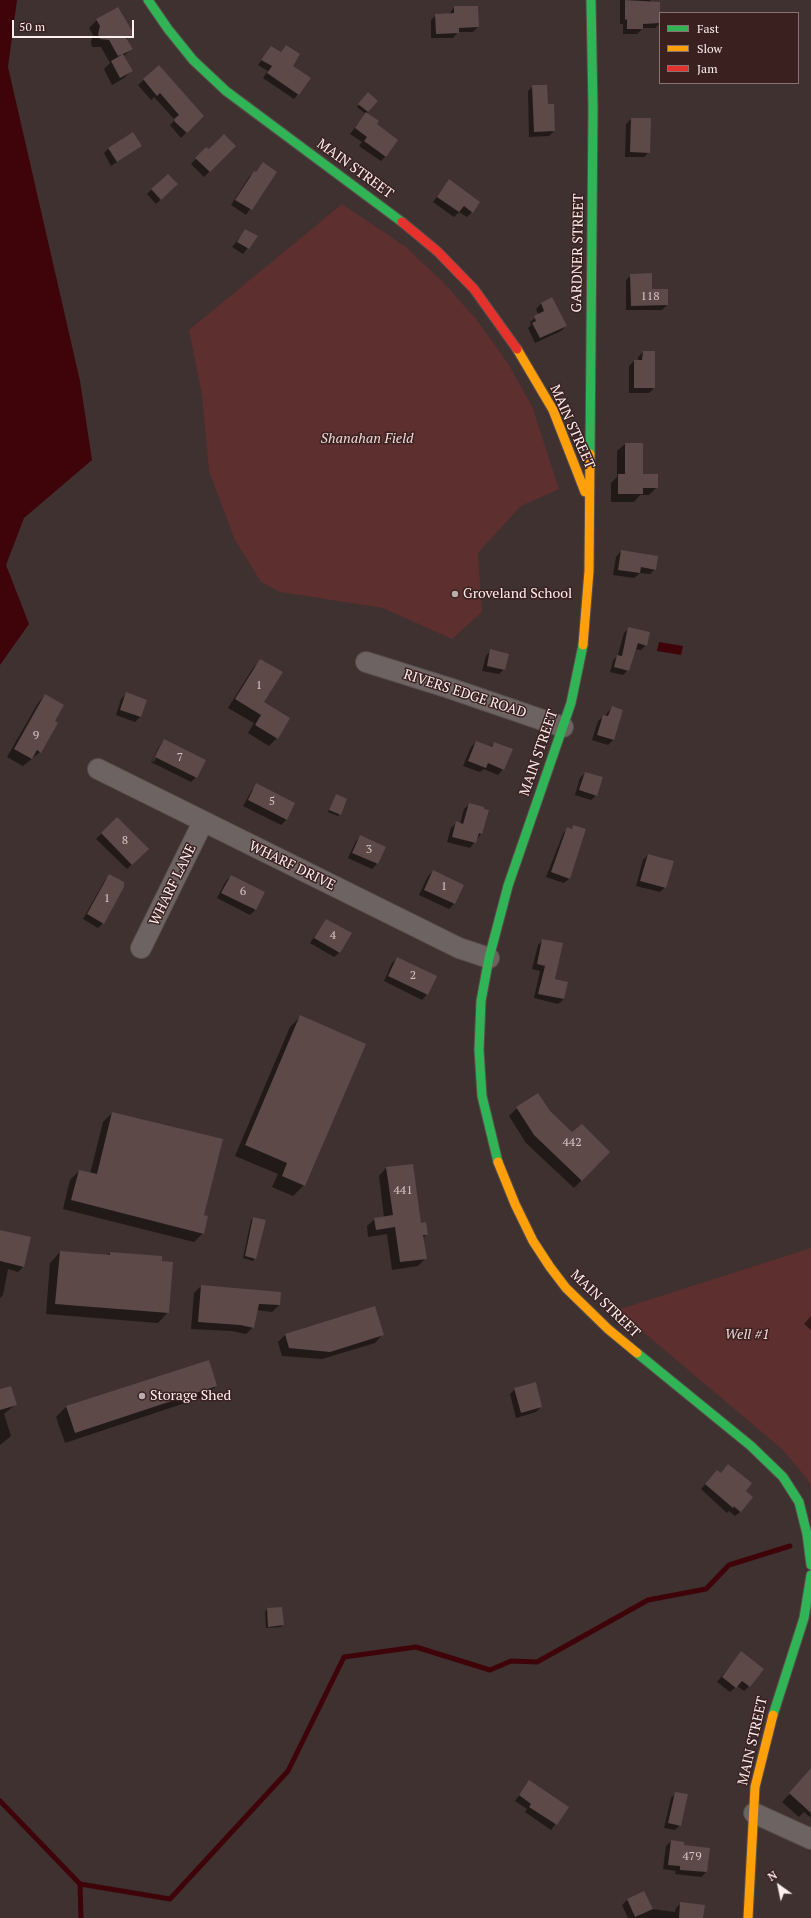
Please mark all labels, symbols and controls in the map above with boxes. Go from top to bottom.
scale bar [14,12,136,38]
legend [659,12,799,84]
text: 50 m [19,19,45,34]
text: Fast [697,21,719,36]
text: Slow [697,41,722,56]
text: Jam [697,61,718,76]
street label: MAIN STREET [314,136,396,202]
street label: GARDNER STREET [569,193,587,313]
house number: 118 [640,290,660,304]
street label: MAIN STREET [546,382,598,472]
park label: Shanahan Field [320,431,414,447]
place label: Groveland School [463,586,572,602]
marker: Groveland School [450,589,460,599]
street label: RIVERS EDGE ROAD [401,666,529,722]
house number: 1 [256,679,262,693]
street label: MAIN STREET [516,708,562,798]
house number: 9 [33,729,39,743]
house number: 7 [177,751,183,765]
house number: 5 [269,795,275,809]
house number: 8 [122,834,128,848]
street label: WHARF DRIVE [246,838,338,894]
street label: WHARF LANE [146,842,200,928]
house number: 3 [366,843,372,857]
house number: 1 [441,880,447,894]
house number: 6 [240,885,246,899]
house number: 1 [104,892,110,906]
house number: 4 [330,929,336,943]
house number: 2 [410,969,416,983]
house number: 442 [562,1136,582,1150]
house number: 441 [393,1184,413,1198]
street label: MAIN STREET [567,1267,643,1341]
park label: Well #1 [725,1327,769,1343]
place label: Storage Shed [150,1388,231,1404]
marker: Storage Shed [137,1391,147,1401]
street label: MAIN STREET [735,1695,771,1787]
house number: 479 [682,1850,702,1864]
north arrow [759,1866,799,1906]
text: N [765,1868,780,1884]

